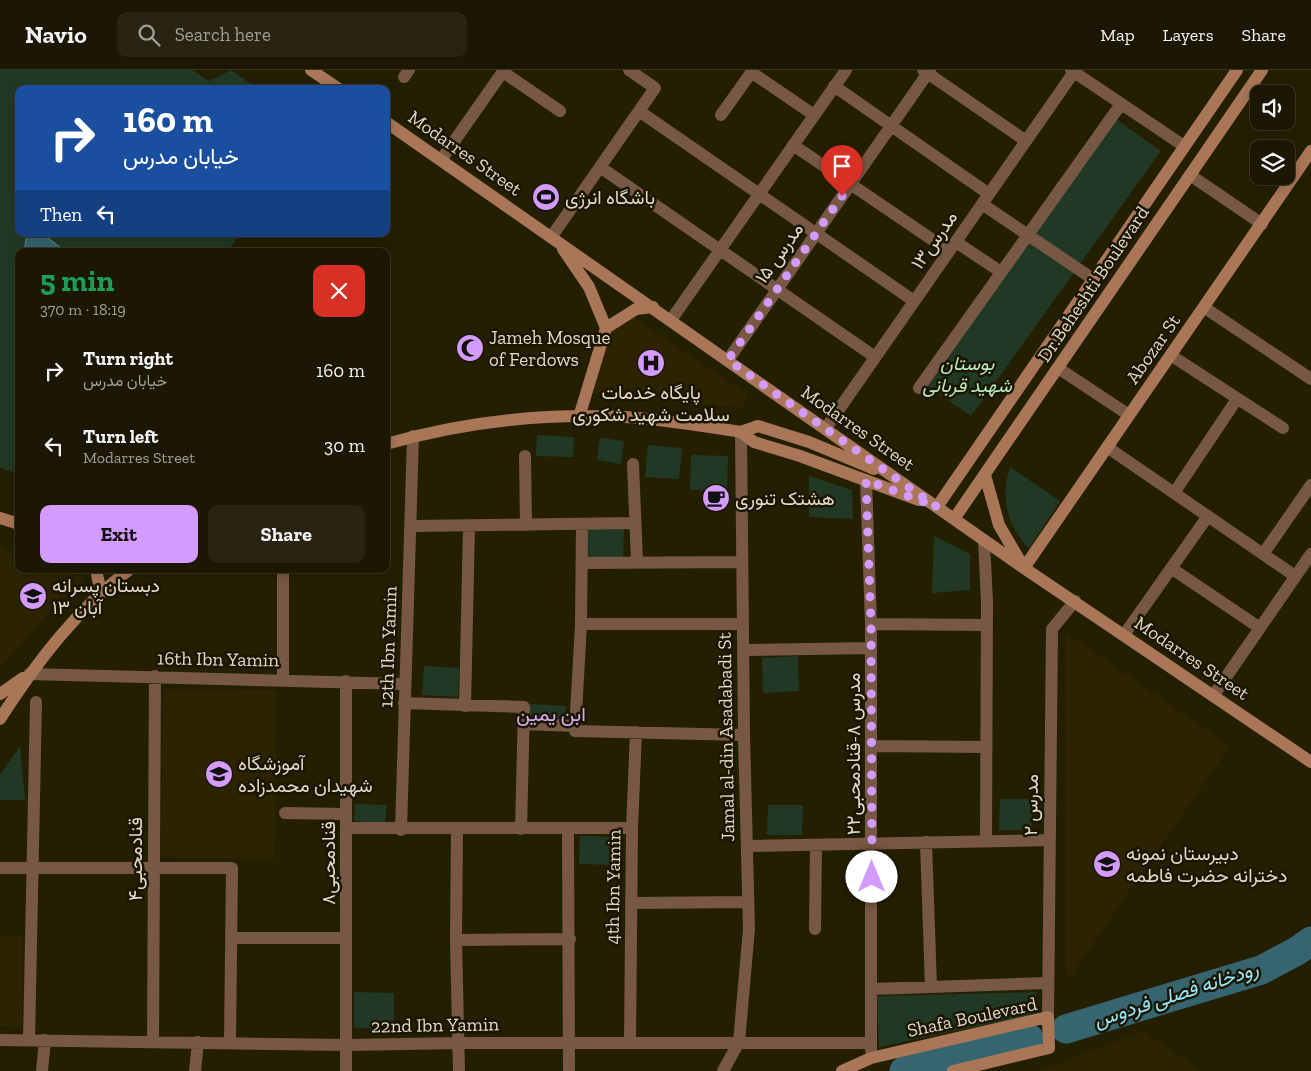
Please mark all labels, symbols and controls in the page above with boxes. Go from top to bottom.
search box [117,12,467,57]
text: Navio [25,20,87,49]
icon: search [135,21,163,49]
text: Search here [175,23,271,46]
text: Map [1100,24,1135,46]
text: Layers [1163,24,1214,46]
text: Share [1242,24,1286,46]
map controls [1250,85,1295,185]
button: sound [1250,85,1295,130]
text: 160 m [123,99,213,141]
icon: right [40,105,105,170]
street label: Modarres Street [404,105,526,201]
button: layers [1250,140,1295,185]
text: خیابان مدرس [123,143,239,170]
pin [821,145,863,196]
icon: arrive [828,152,856,180]
sports icon: باشگاه انرژی [531,182,561,212]
place label: باشگاه انرژی [565,186,655,209]
icon: left [92,200,120,228]
street label: Dr.Beheshti Boulevard [1032,201,1154,366]
text: Then [40,203,82,226]
street label: مدرس۱۳ [906,206,962,274]
street label: مدرس ۱۵ [750,218,808,288]
text: 5 min [40,263,114,299]
button: close [313,265,365,317]
text: 370 m · 18:19 [40,300,126,319]
street label: Abozar St [1121,310,1185,388]
place label: Jameh Mosque of Ferdows [489,326,611,371]
mosque icon: Jameh Mosque of Ferdows [455,333,485,363]
text: Turn right [83,347,173,370]
hospital icon: پایگاه خدمات سلامت شهید شکوری [636,348,666,378]
park label: بوستان شهید قربانی [922,352,1013,397]
icon: right [40,357,68,385]
text: 160 m [316,359,365,382]
text: خیابان مدرس [83,371,167,390]
street label: Modarres Street [797,380,919,476]
place label: پایگاه خدمات سلامت شهید شکوری [572,381,730,426]
text: Turn left [83,425,158,448]
icon: left [40,432,68,460]
text: 30 m [324,434,365,457]
text: Modarres Street [83,448,195,467]
cafe icon: هشتک تنوری [701,483,731,513]
place label: هشتک تنوری [735,487,835,510]
button: Exit [40,505,198,563]
button: Share [208,505,365,563]
place label: دبستان پسرانه ۱۳ آبان [52,574,160,619]
school or university icon: دبستان پسرانه ۱۳ آبان [18,581,48,611]
street label: 12th Ibn Yamin [374,586,402,708]
street label: Modarres Street [1130,611,1254,705]
street label: Jamal al-din Asadabadi St [713,632,739,842]
street label: 16th Ibn Yamin [157,646,279,672]
street label: مدرس ۸-قنادمحبی۲۲ [842,673,865,835]
district label: ابن یمین [516,702,586,726]
place label: آموزشگاه شهیدان محمدزاده [238,752,373,797]
school or university icon: آموزشگاه شهیدان محمدزاده [204,759,234,789]
street label: مدرس ۲ [1019,774,1043,836]
street label: قنادمحبی۴ [124,817,147,901]
street label: قنادمحبی۸ [317,821,340,905]
street label: 4th Ibn Yamin [600,829,626,945]
place label: دبیرستان نمونه دخترانه حضرت فاطمه [1126,842,1287,887]
school or university icon: دبیرستان نمونه دخترانه حضرت فاطمه [1092,849,1122,879]
position arrow [845,850,897,902]
water label: رودخانه فصلی فردوس [1091,956,1262,1033]
street label: Shafa Boulevard [905,992,1040,1042]
street label: 22nd Ibn Yamin [371,1012,499,1038]

